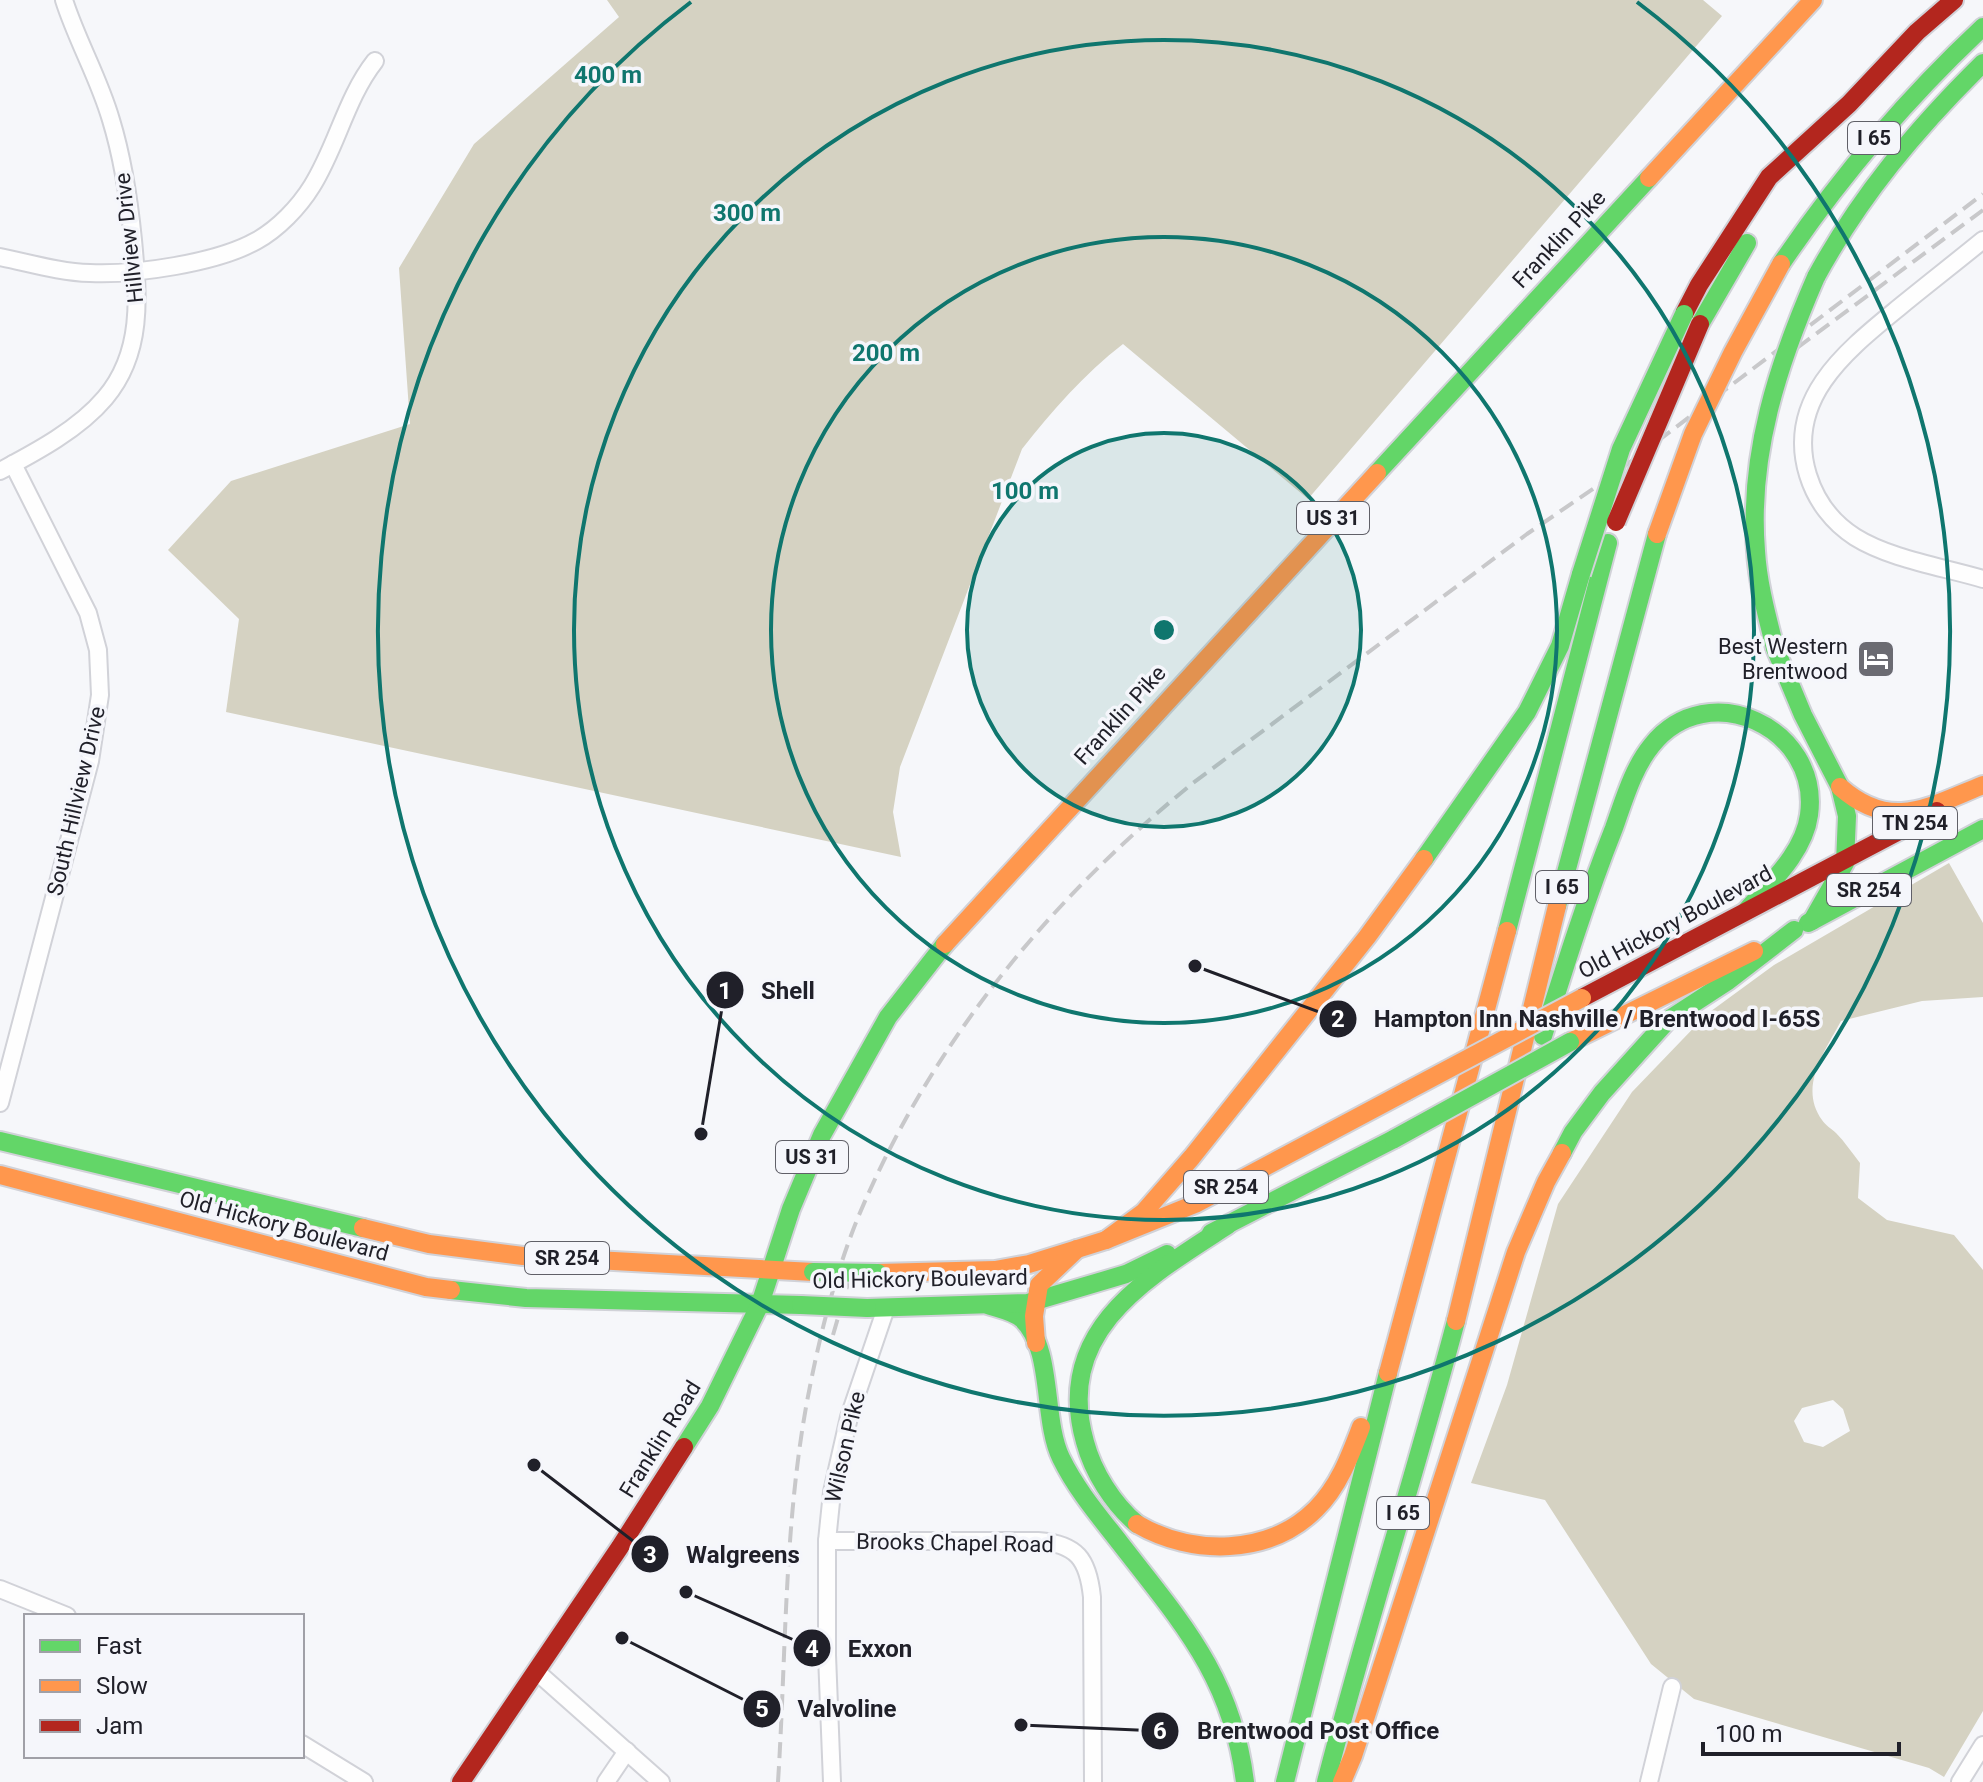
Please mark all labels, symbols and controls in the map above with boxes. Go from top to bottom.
text: 400 m [574,61,642,89]
road number: I 65 [1848,122,1900,154]
street label: Hillview Drive [110,172,148,304]
street label: Franklin Pike [1507,185,1611,293]
text: 300 m [713,199,781,227]
text: 200 m [852,339,920,367]
text: 100 m [991,477,1059,505]
road number: US 31 [1297,502,1369,534]
centre of rings [1150,616,1178,644]
place label: Best Western Brentwood [1718,634,1848,684]
hotel icon: Best Western Brentwood [1855,638,1897,680]
street label: Franklin Pike [1069,660,1171,770]
street label: South Hillview Drive [42,704,110,898]
road number: TN 254 [1873,807,1957,839]
street label: Old Hickory Boulevard [1574,860,1776,984]
road number: I 65 [1536,871,1588,903]
road number: SR 254 [1827,874,1911,906]
callout: Shell [705,966,831,1014]
text: 1 [718,977,732,1005]
text: Shell [761,977,815,1005]
callout: Hampton Inn Nashville / Brentwood I-65S [1318,995,1836,1043]
text: 2 [1331,1005,1345,1033]
text: Hampton Inn Nashville / Brentwood I-65S [1374,1005,1820,1033]
road number: US 31 [776,1141,848,1173]
road number: SR 254 [1184,1171,1268,1203]
street label: Old Hickory Boulevard [177,1186,391,1266]
road number: SR 254 [525,1242,609,1274]
street label: Old Hickory Boulevard [812,1265,1028,1293]
street label: Franklin Road [614,1376,706,1502]
street label: Wilson Pike [820,1389,870,1505]
road number: I 65 [1377,1497,1429,1529]
street label: Brooks Chapel Road [856,1529,1054,1557]
callout: Walgreens [630,1530,816,1578]
text: 3 [643,1541,657,1569]
text: Walgreens [686,1541,800,1569]
legend [24,1614,304,1758]
callout: Exxon [792,1624,929,1672]
text: Fast [96,1632,142,1660]
text: 4 [805,1635,819,1663]
text: Exxon [848,1635,912,1663]
text: Slow [96,1672,148,1700]
callout: Valvoline [742,1685,913,1733]
text: 5 [755,1695,769,1723]
text: Valvoline [798,1695,897,1723]
scale bar [1703,1706,1899,1756]
callout: Brentwood Post Office [1140,1707,1455,1755]
text: Jam [96,1712,143,1740]
text: 6 [1153,1717,1167,1745]
text: Brentwood Post Office [1197,1717,1439,1745]
text: 100 m [1715,1720,1782,1748]

